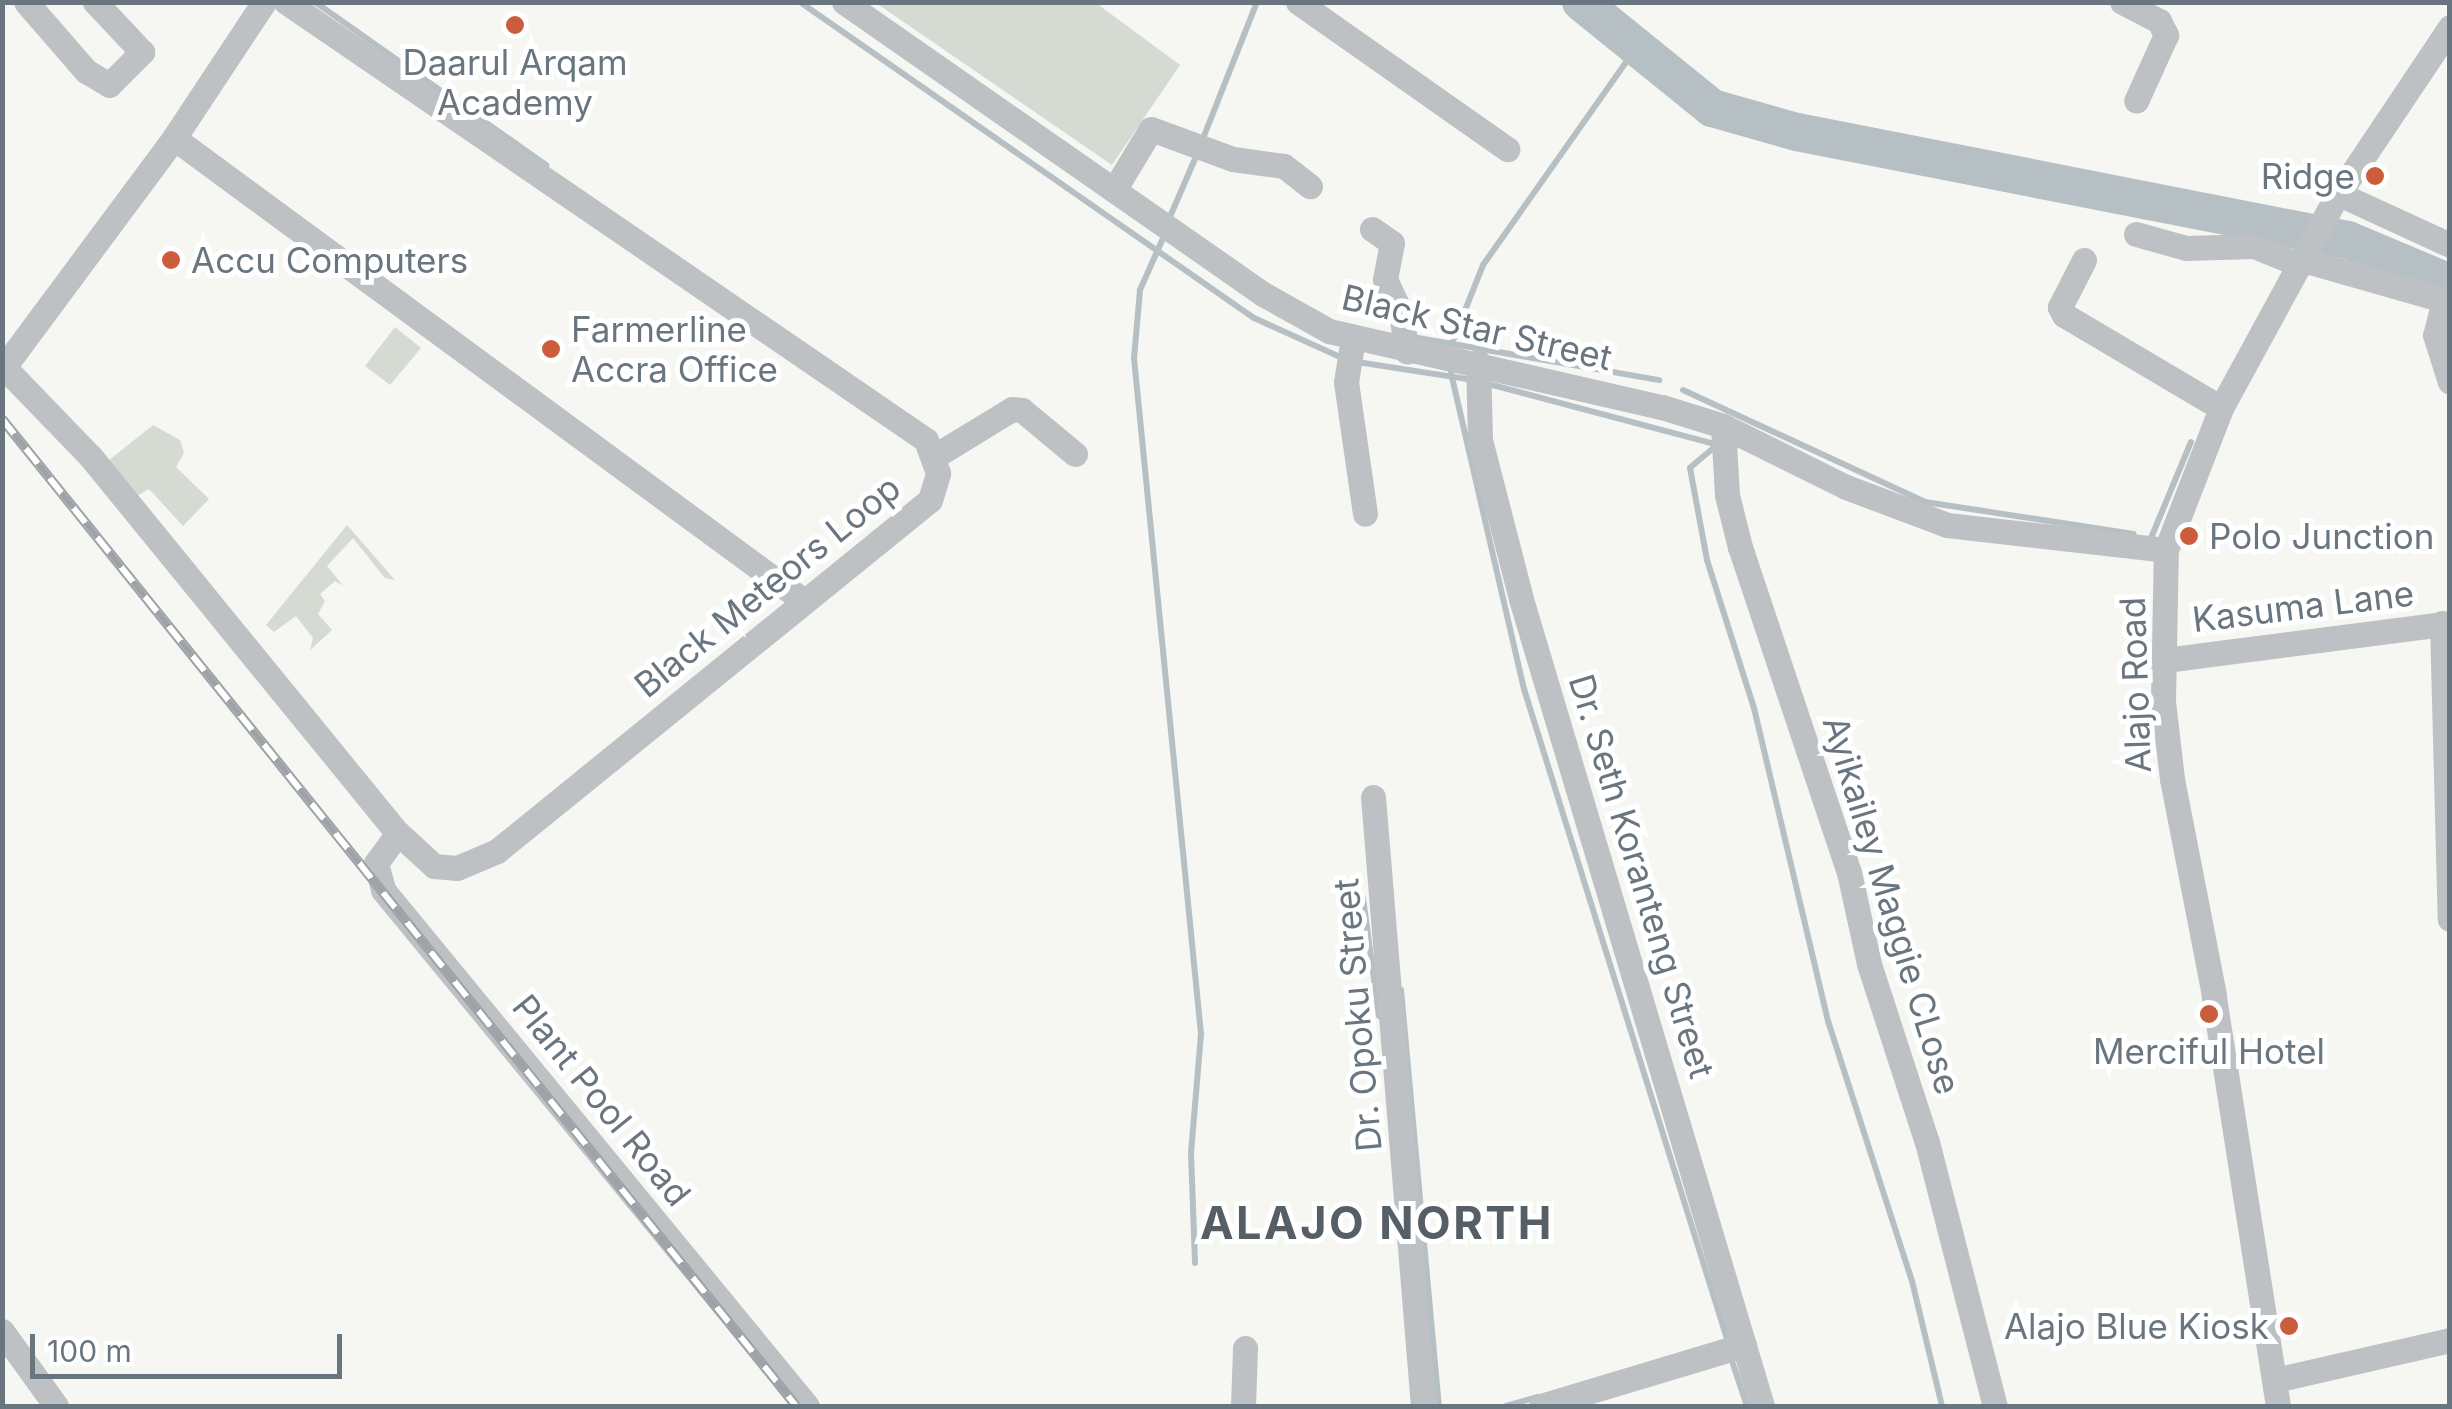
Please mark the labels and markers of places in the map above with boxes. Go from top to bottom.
marker: Daarul Arqam Academy [504,14,526,36]
place label: Daarul Arqam Academy [402,41,628,123]
place label: Ridge [2261,155,2355,197]
marker: Ridge [2364,165,2386,187]
place label: Accu Computers [191,239,468,281]
marker: Accu Computers [160,249,182,271]
place label: Farmerline Accra Office [571,308,778,390]
marker: Farmerline Accra Office [540,338,562,360]
place label: Polo Junction [2209,515,2434,557]
marker: Polo Junction [2178,525,2200,547]
marker: Merciful Hotel [2198,1003,2220,1025]
place label: Merciful Hotel [2093,1030,2325,1072]
place label: Alajo Blue Kiosk [2004,1305,2269,1347]
marker: Alajo Blue Kiosk [2278,1315,2300,1337]

